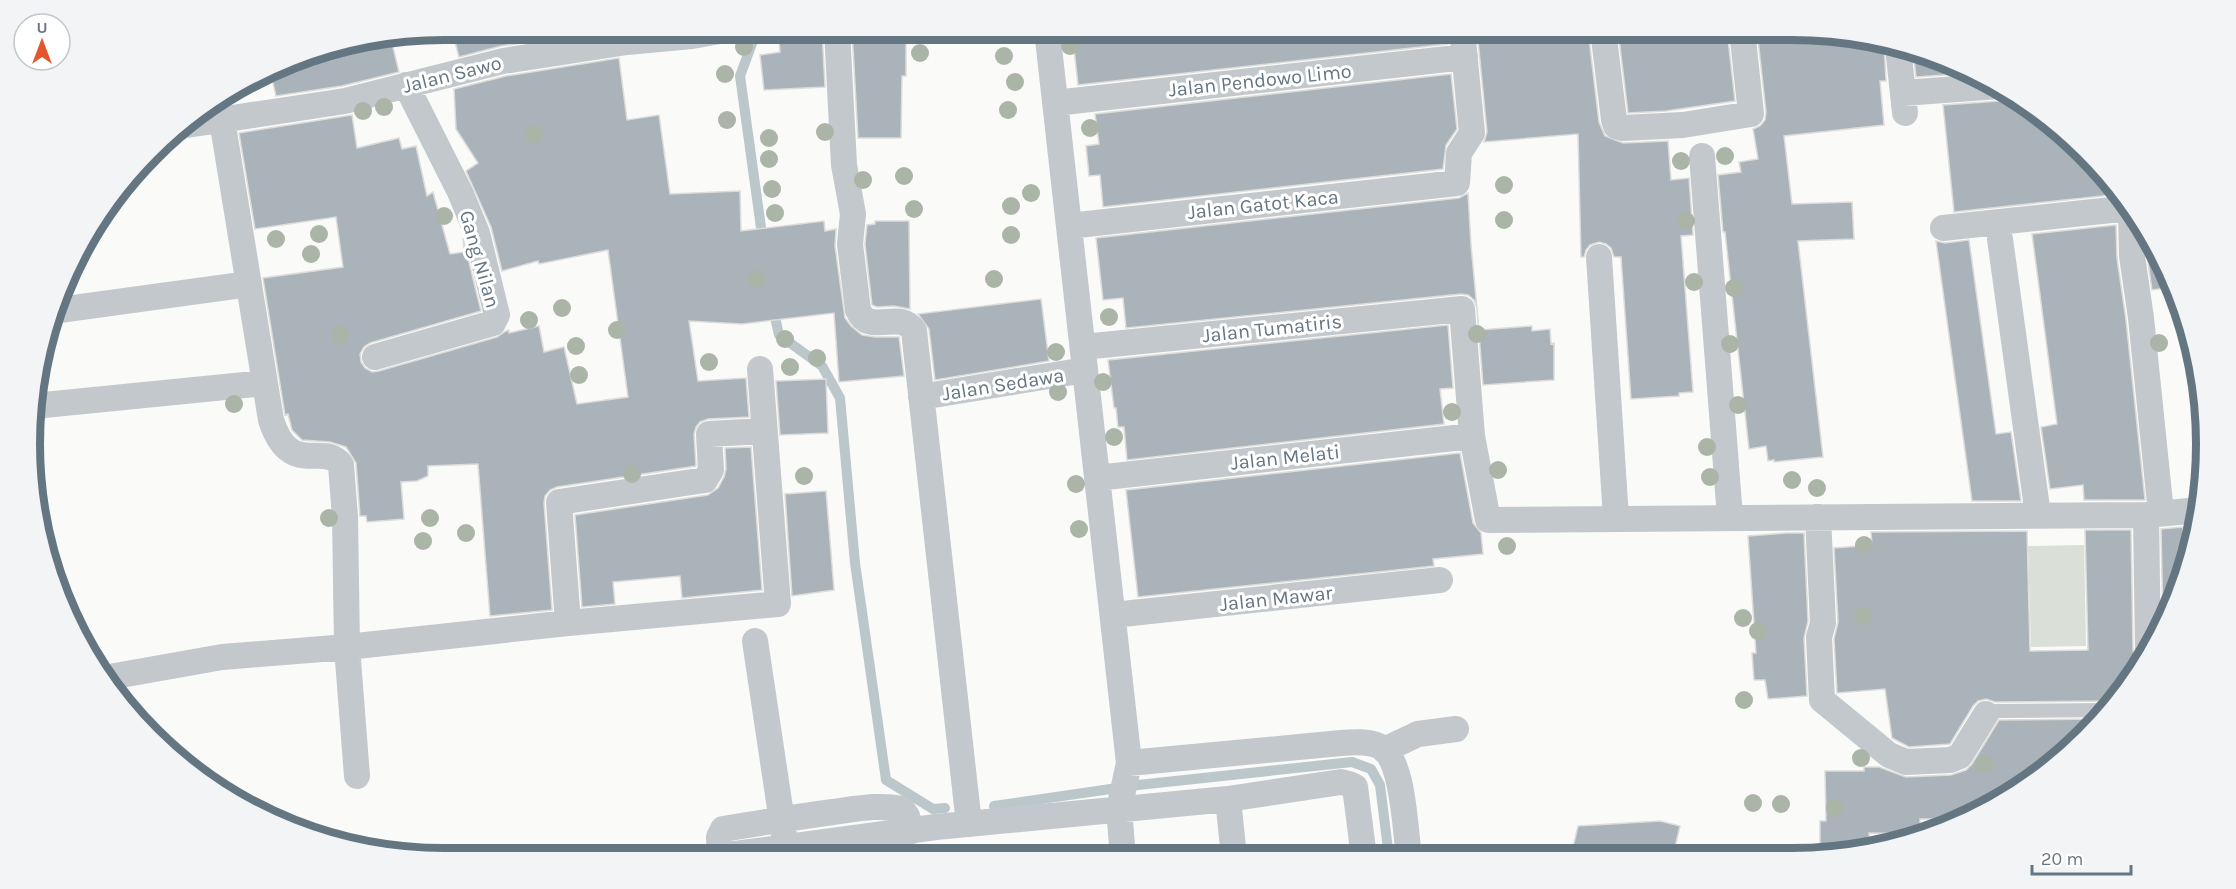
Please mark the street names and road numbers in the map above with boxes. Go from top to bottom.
street label: Jalan Sawo [400,51,504,98]
street label: Jalan Pendowo Limo [1167,59,1353,102]
street label: Jalan Gatot Kaca [1186,185,1340,224]
street label: Gang Nilan [455,208,504,311]
street label: Jalan Tumatiris [1201,310,1343,347]
street label: Jalan Sedawa [940,363,1066,405]
street label: Jalan Melati [1229,440,1341,475]
street label: Jalan Mawar [1219,581,1334,616]

